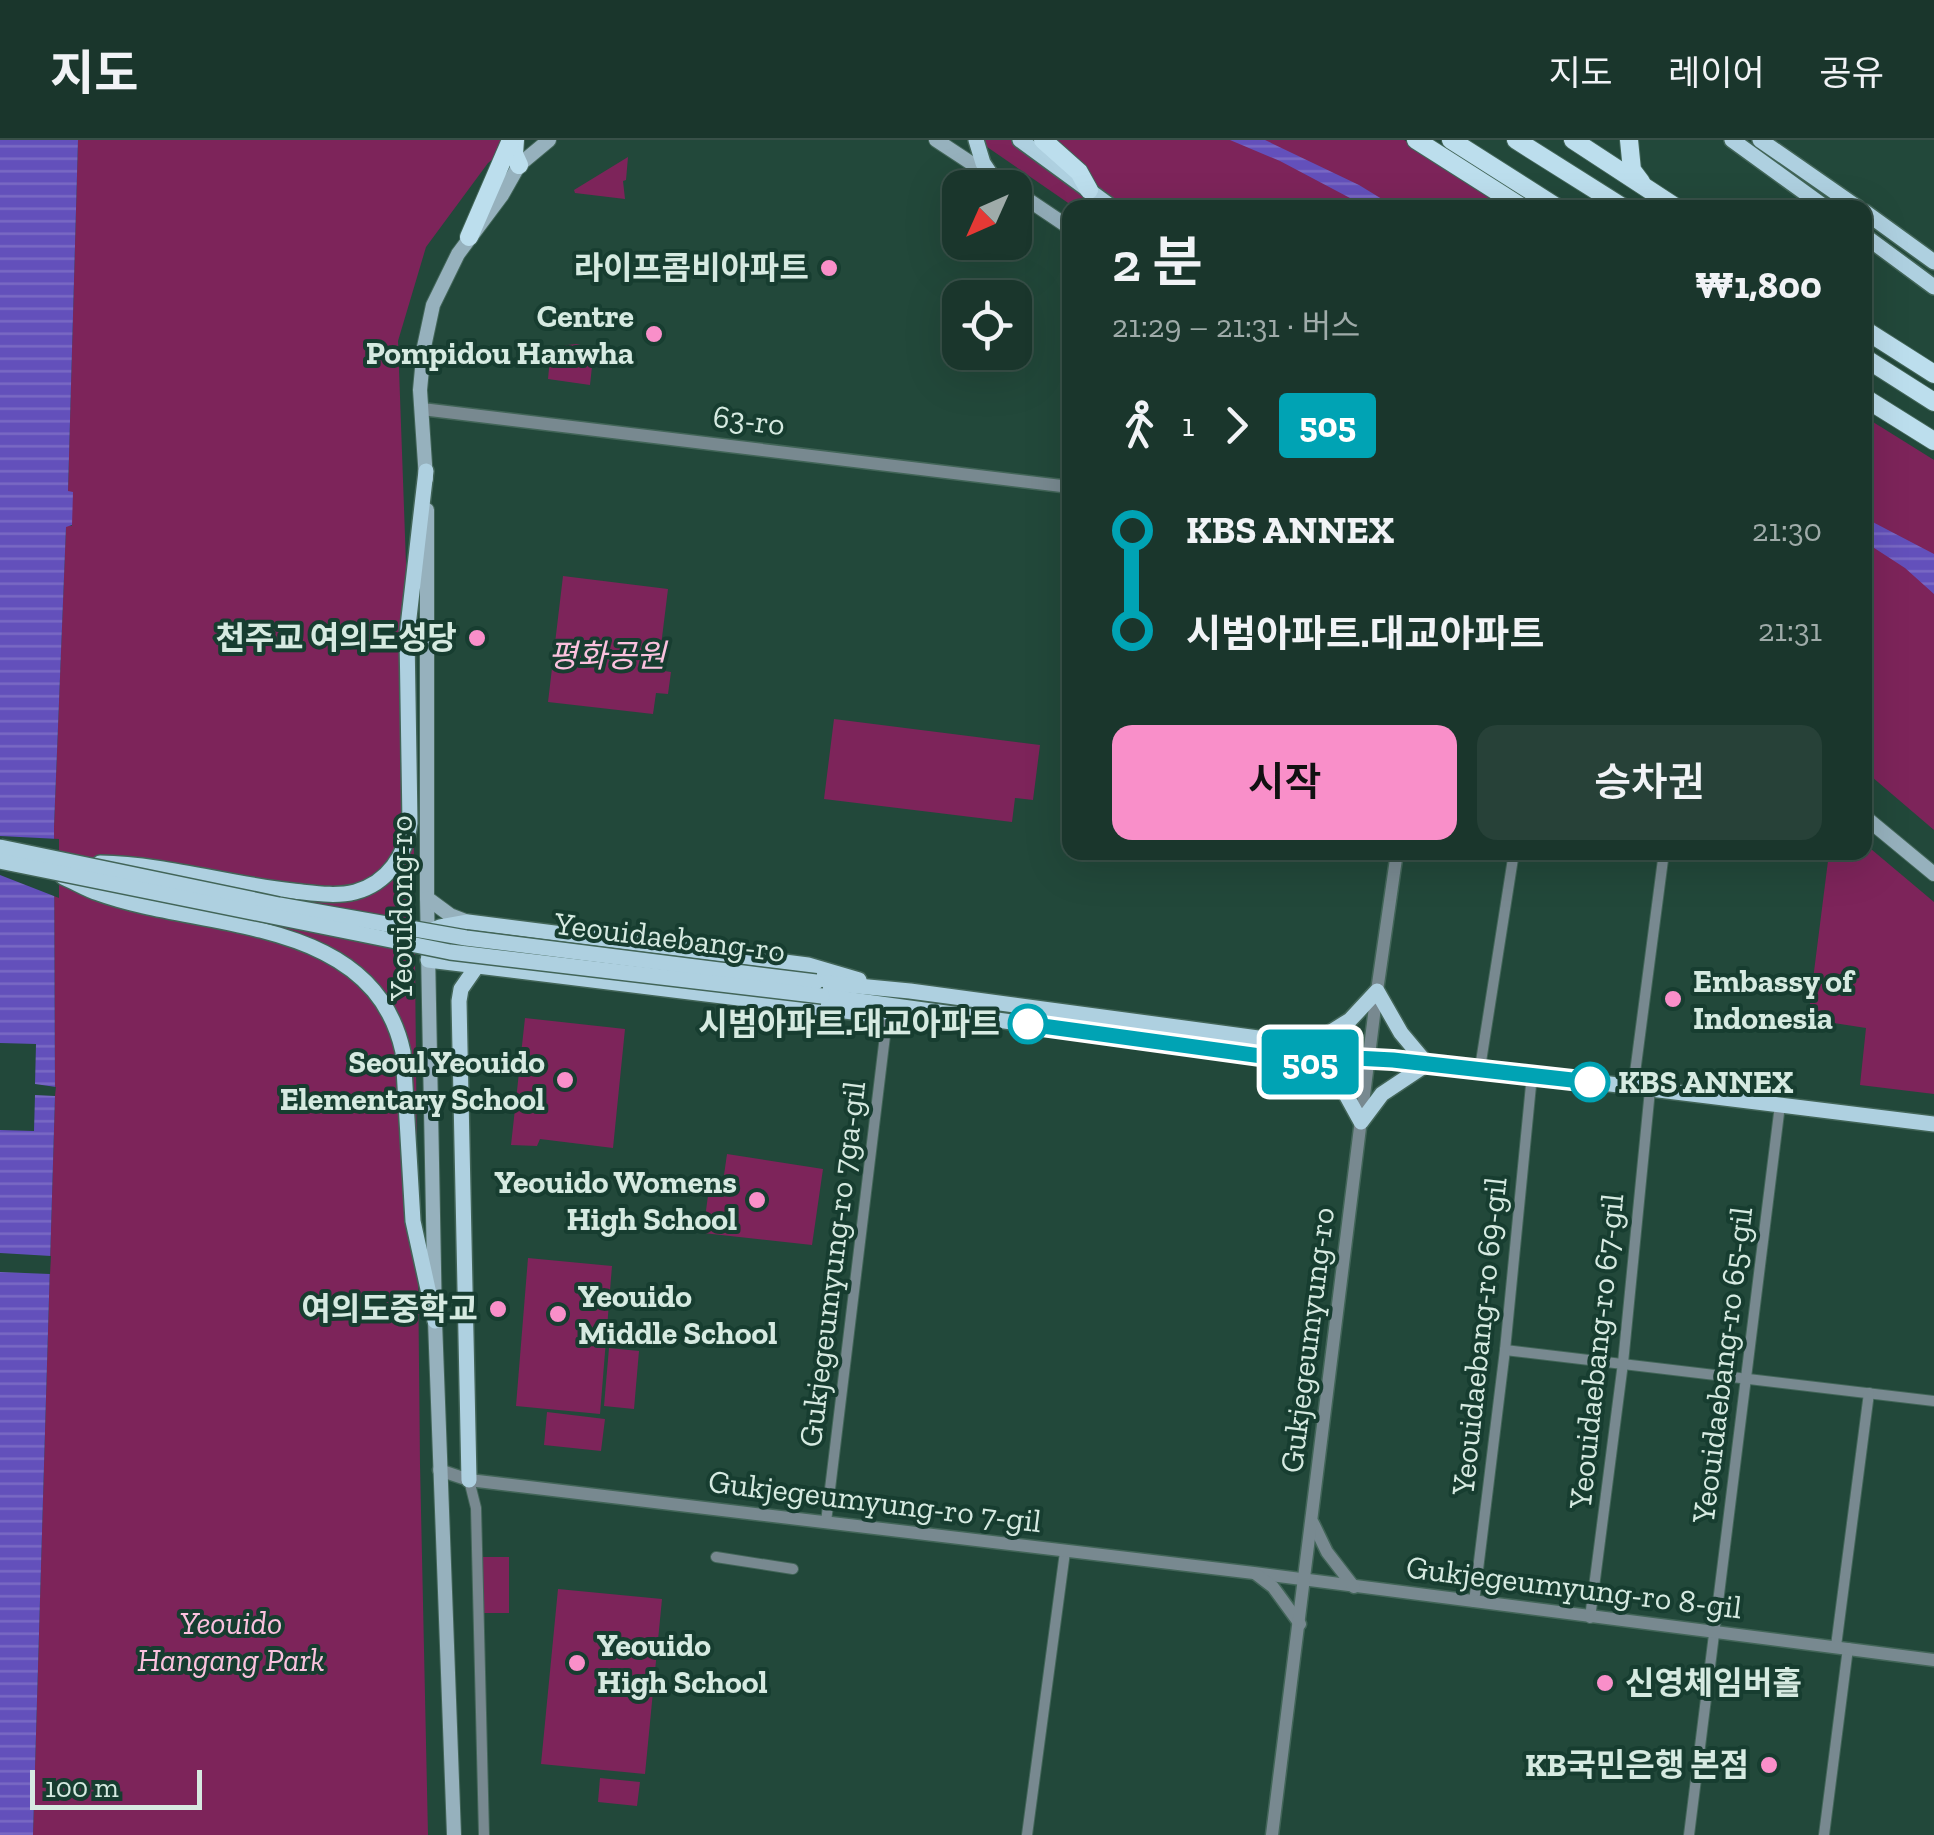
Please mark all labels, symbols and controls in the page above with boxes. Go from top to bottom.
text: 지도 [50,45,138,102]
text: 지도 [1549,52,1613,94]
text: 레이어 [1668,52,1765,94]
text: 공유 [1820,52,1884,94]
north arrow [942,170,1032,260]
map controls [942,170,1032,370]
text: 2 분 [1112,229,1203,295]
place label: 라이프콤비아파트 [573,249,809,287]
marker: 라이프콤비아파트 [818,257,840,279]
text: ₩1,800 [1695,262,1822,308]
button: locate [942,280,1032,370]
place label: Centre Pompidou Hanwha [366,297,634,372]
text: 21:29 – 21:31 · 버스 [1112,307,1360,345]
marker: Centre Pompidou Hanwha [643,323,665,345]
street label: 63-ro [711,397,787,443]
icon: walk [1112,398,1167,453]
icon: forward [1209,398,1264,453]
text: 505 [1299,404,1356,446]
text: 1 [1182,406,1194,444]
text: KBS ANNEX [1186,507,1394,553]
text: 21:30 [1752,511,1822,549]
text: 시범아파트.대교아파트 [1186,611,1544,657]
text: 21:31 [1758,611,1822,649]
place label: 천주교 여의도성당 [215,619,457,657]
marker: 천주교 여의도성당 [466,627,488,649]
park label: 평화공원 [548,637,668,675]
button: 시작 [1112,725,1457,840]
button: 승차권 [1477,725,1822,840]
street label: Yeouidong-ro [382,815,420,1002]
street label: Yeouidaebang-ro [552,904,787,970]
place label: Embassy of Indonesia [1693,962,1856,1037]
marker: Embassy of Indonesia [1662,988,1684,1010]
place label: 시범아파트.대교아파트 [698,1005,1000,1043]
marker: 시범아파트.대교아파트 [1009,1005,1047,1043]
line badge: 505 [1252,1030,1368,1094]
text: 505 [1282,1041,1338,1083]
place label: Seoul Yeouido Elementary School [280,1043,545,1118]
marker: KBS ANNEX [1571,1063,1609,1101]
place label: KBS ANNEX [1618,1063,1794,1101]
marker: Seoul Yeouido Elementary School [554,1069,576,1091]
street label: Gukjegeumyung-ro 7ga-gil [791,1079,873,1449]
place label: Yeouido Womens High School [495,1163,737,1238]
street label: Yeouidaebang-ro 69-gil [1443,1175,1515,1498]
marker: Yeouido Womens High School [746,1189,768,1211]
street label: Yeouidaebang-ro 67-gil [1560,1192,1631,1511]
street label: Gukjegeumyung-ro [1272,1205,1342,1475]
street label: Yeouidaebang-ro 65-gil [1684,1205,1760,1526]
place label: Yeouido Middle School [578,1277,777,1352]
place label: 여의도중학교 [301,1290,478,1328]
marker: 여의도중학교 [487,1298,509,1320]
marker: Yeouido Middle School [547,1303,569,1325]
street label: Gukjegeumyung-ro 7-gil [706,1462,1044,1540]
street label: Gukjegeumyung-ro 8-gil [1404,1548,1744,1626]
park label: Yeouido Hangang Park [137,1604,325,1679]
place label: Yeouido High School [597,1626,768,1701]
marker: Yeouido High School [566,1652,588,1674]
place label: 신영체임버홀 [1625,1664,1802,1702]
marker: 신영체임버홀 [1594,1672,1616,1694]
place label: KB국민은행 본점 [1525,1746,1749,1784]
marker: KB국민은행 본점 [1758,1754,1780,1776]
scale bar [30,1765,202,1810]
text: 100 m [45,1771,119,1804]

